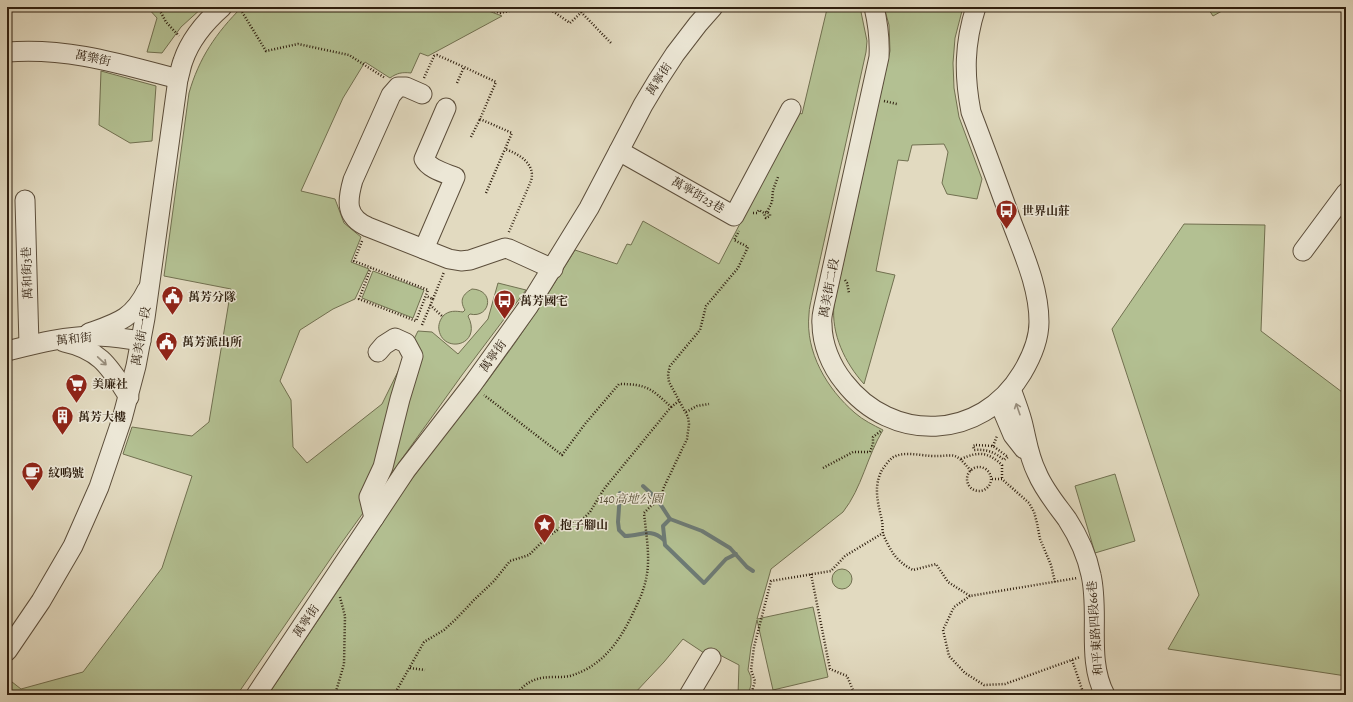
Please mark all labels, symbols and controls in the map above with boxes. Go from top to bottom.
street label: 萬樂街 [74,46,113,70]
street label: 萬寧街 [642,59,676,98]
street label: 萬寧街23巷 [669,173,727,217]
bus stop icon: 世界山莊 [993,198,1019,231]
place label: 世界山莊 [1022,203,1070,219]
street label: 萬和街3巷 [18,246,36,300]
street label: 萬美街二段 [815,257,843,319]
public building icon: 萬芳分隊 [159,284,185,317]
bus stop icon: 萬芳國宅 [491,288,517,321]
place label: 萬芳分隊 [188,289,236,305]
place label: 萬芳國宅 [520,293,568,309]
street label: 萬美街一段 [128,305,154,367]
street label: 萬和街 [55,329,94,349]
public building icon: 萬芳派出所 [153,329,179,362]
place label: 萬芳派出所 [182,334,242,350]
street label: 萬寧街 [476,336,511,375]
one-way arrow [97,356,108,365]
supermarket icon: 美廉社 [63,371,89,404]
place label: 美廉社 [92,376,128,392]
one-way arrow [1014,403,1021,416]
building icon: 萬芳大樓 [50,404,76,437]
place label: 萬芳大樓 [78,409,126,425]
cafe icon: 紋鳴號 [20,460,46,493]
place label: 紋鳴號 [48,465,84,481]
park label: 140高地公園 [599,491,665,507]
place icon: 抱子腳山 [531,512,557,545]
place label: 抱子腳山 [560,517,608,533]
street label: 和平東路四段66巷 [1084,580,1106,676]
street label: 萬寧街 [289,601,323,640]

